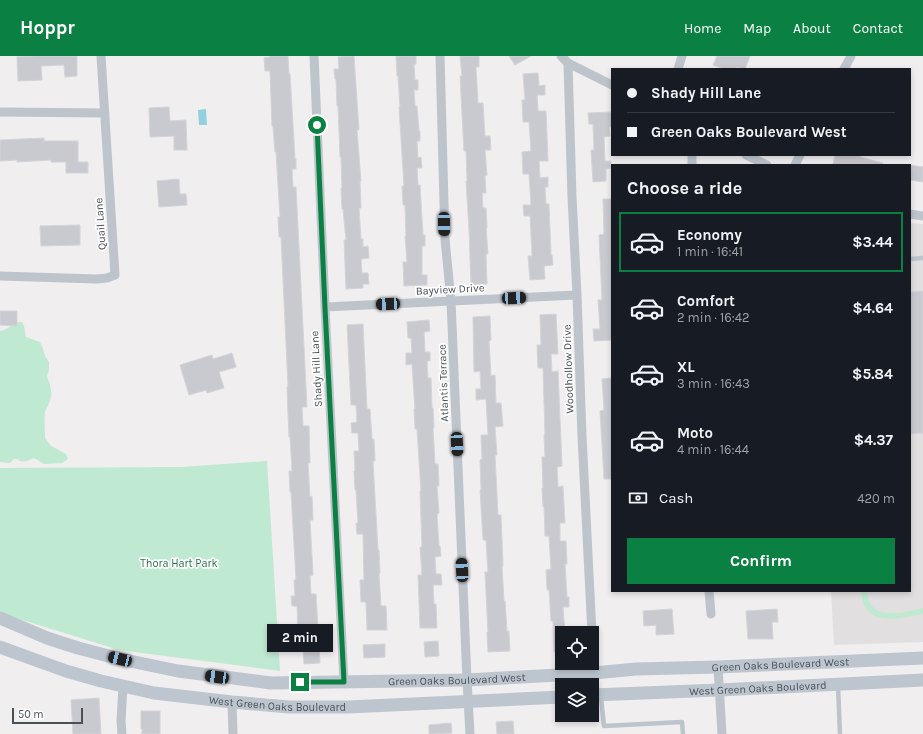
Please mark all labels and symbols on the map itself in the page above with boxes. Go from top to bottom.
route start [308,116,326,134]
street label: Quail Lane [92,197,109,251]
car [438,212,450,236]
street label: Bayview Drive [415,281,485,298]
car [502,291,526,305]
car [376,297,400,311]
street label: Woodhollow Drive [560,324,577,414]
street label: Shady Hill Lane [308,330,325,408]
street label: Atlantis Terrace [436,344,451,422]
car [450,432,464,456]
park label: Thora Hart Park [140,557,218,570]
car [455,558,469,582]
callout: 2 min [267,624,333,652]
car [107,650,133,668]
street label: Green Oaks Boulevard West [712,655,849,674]
car [204,669,230,685]
street label: Green Oaks Boulevard West [388,671,526,688]
route end [291,673,309,691]
street label: West Green Oaks Boulevard [689,679,827,698]
street label: West Green Oaks Boulevard [208,693,346,714]
scale bar [12,706,83,725]

